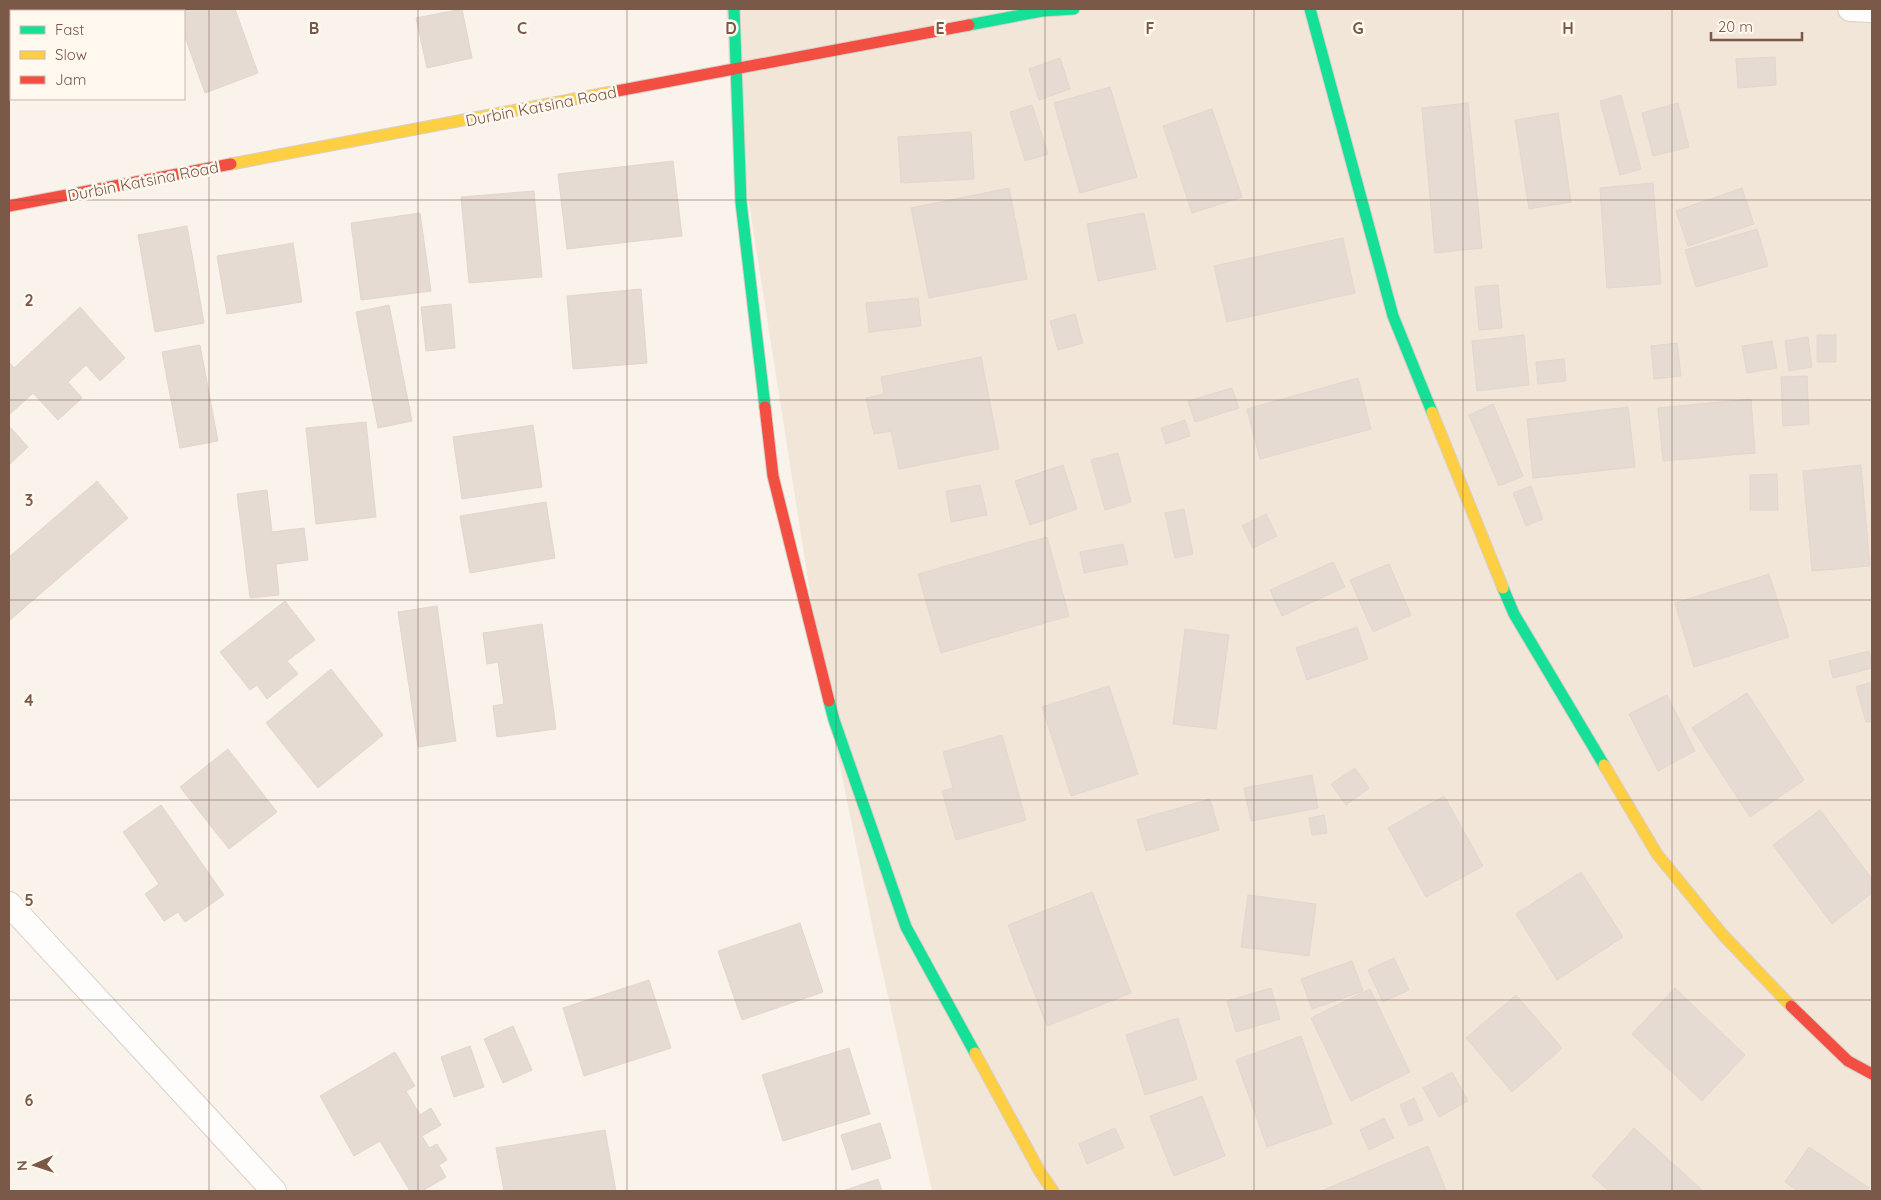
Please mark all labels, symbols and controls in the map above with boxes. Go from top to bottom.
legend [10,10,185,100]
scale bar [1711,10,1802,42]
text: 20 m [1718,17,1753,36]
text: B [309,18,319,38]
text: C [517,18,527,38]
text: D [725,18,737,38]
text: E [935,18,945,38]
text: F [1146,18,1155,38]
text: G [1352,18,1364,38]
text: H [1562,18,1574,38]
text: Fast [55,20,84,39]
text: Slow [55,45,87,64]
text: Jam [55,70,86,89]
street label: Durbin Katsina Road [464,82,618,130]
street label: Durbin Katsina Road [66,157,220,205]
text: 2 [24,290,34,310]
text: 3 [25,490,33,510]
text: 4 [24,690,34,710]
text: 5 [24,890,34,910]
text: 6 [25,1090,34,1110]
north arrow [10,1140,60,1190]
text: N [13,1160,31,1171]

